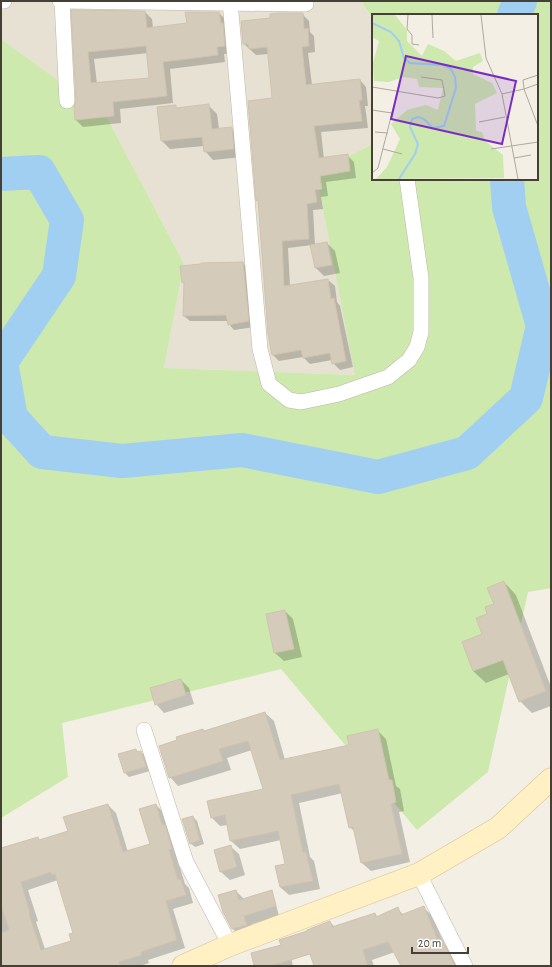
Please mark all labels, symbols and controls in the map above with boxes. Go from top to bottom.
inset map [372,14,538,180]
scale bar [412,929,468,955]
text: 20 m [418,937,441,949]

